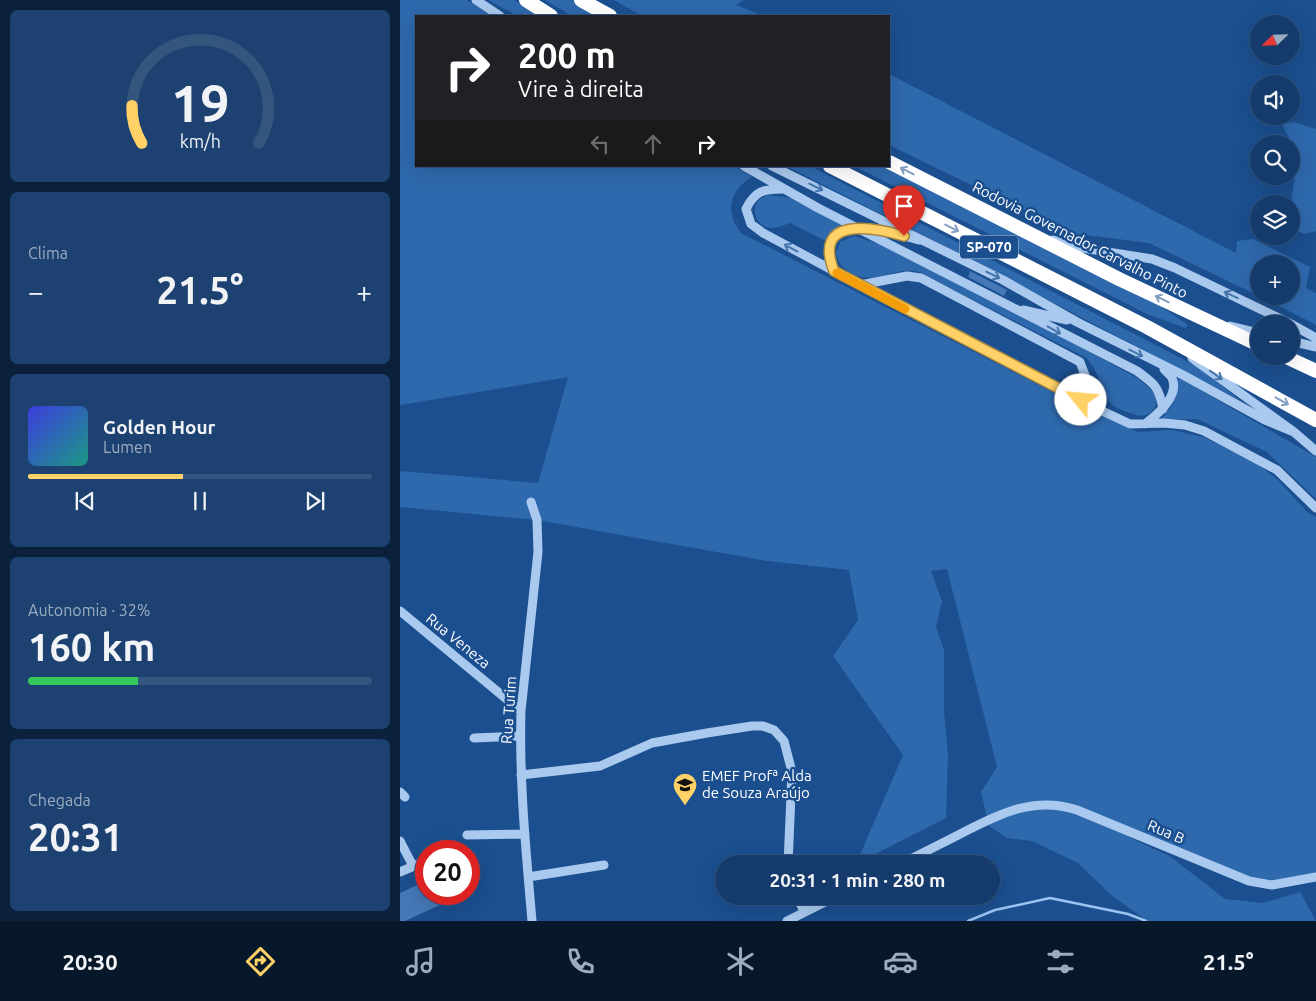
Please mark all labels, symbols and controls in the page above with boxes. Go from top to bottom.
north arrow [1250,15,1300,65]
map controls [1250,15,1300,365]
icon: right [435,35,500,100]
text: 200 m [518,35,616,75]
text: 19 [171,74,229,132]
button: sound [1250,75,1300,125]
text: Vire à direita [518,76,644,101]
icon: left [586,130,614,158]
icon: ahead [639,130,667,158]
icon: right [692,130,720,158]
text: km/h [179,131,221,151]
button: search [1250,135,1300,185]
one-way arrow [900,166,915,176]
street label: Rodovia Governador Carvalho Pinto [970,178,1191,301]
one-way arrow [809,182,824,192]
pin [883,185,925,236]
icon: arrive [890,192,918,220]
button: layers [1250,195,1300,245]
one-way arrow [944,223,959,233]
road number: SP-070 [960,236,1018,258]
one-way arrow [784,243,799,252]
text: Clima [28,244,68,262]
button: + [1250,255,1300,305]
text: 21.5° [156,269,244,311]
one-way arrow [986,270,1001,280]
text: − [28,276,44,307]
text: + [356,276,372,307]
one-way arrow [1224,290,1239,300]
one-way arrow [1155,294,1170,304]
button: − [1250,315,1300,365]
one-way arrow [1046,326,1061,335]
one-way arrow [1128,349,1143,358]
one-way arrow [1208,370,1222,380]
position arrow [1054,373,1106,425]
one-way arrow [1274,396,1289,406]
text: Golden Hour [103,416,215,438]
text: Lumen [103,438,152,456]
icon: previous [71,487,99,515]
icon: pause [186,487,214,515]
icon: next [301,487,329,515]
text: Autonomia · 32% [28,601,150,619]
street label: Rua Veneza [423,610,494,672]
text: 160 km [28,626,155,668]
street label: Rua Turim [498,676,519,744]
place label: EMEF Profª Alda de Souza Araújo [702,767,812,801]
school or university icon: EMEF Profª Alda de Souza Araújo [672,772,698,806]
text: Chegada [28,791,91,809]
text: 20:31 [28,816,123,858]
street label: Rua B [1145,816,1187,847]
speed limit sign: 20 [415,840,480,905]
text: 20:31 · 1 min · 280 m [770,869,945,891]
icon: directions [243,944,278,979]
icon: music [403,944,438,979]
icon: phone [563,944,598,979]
icon: climate [723,944,758,979]
icon: car [883,944,918,979]
icon: filters [1043,944,1078,979]
text: 20:30 [63,949,118,974]
text: 21.5° [1203,949,1253,974]

